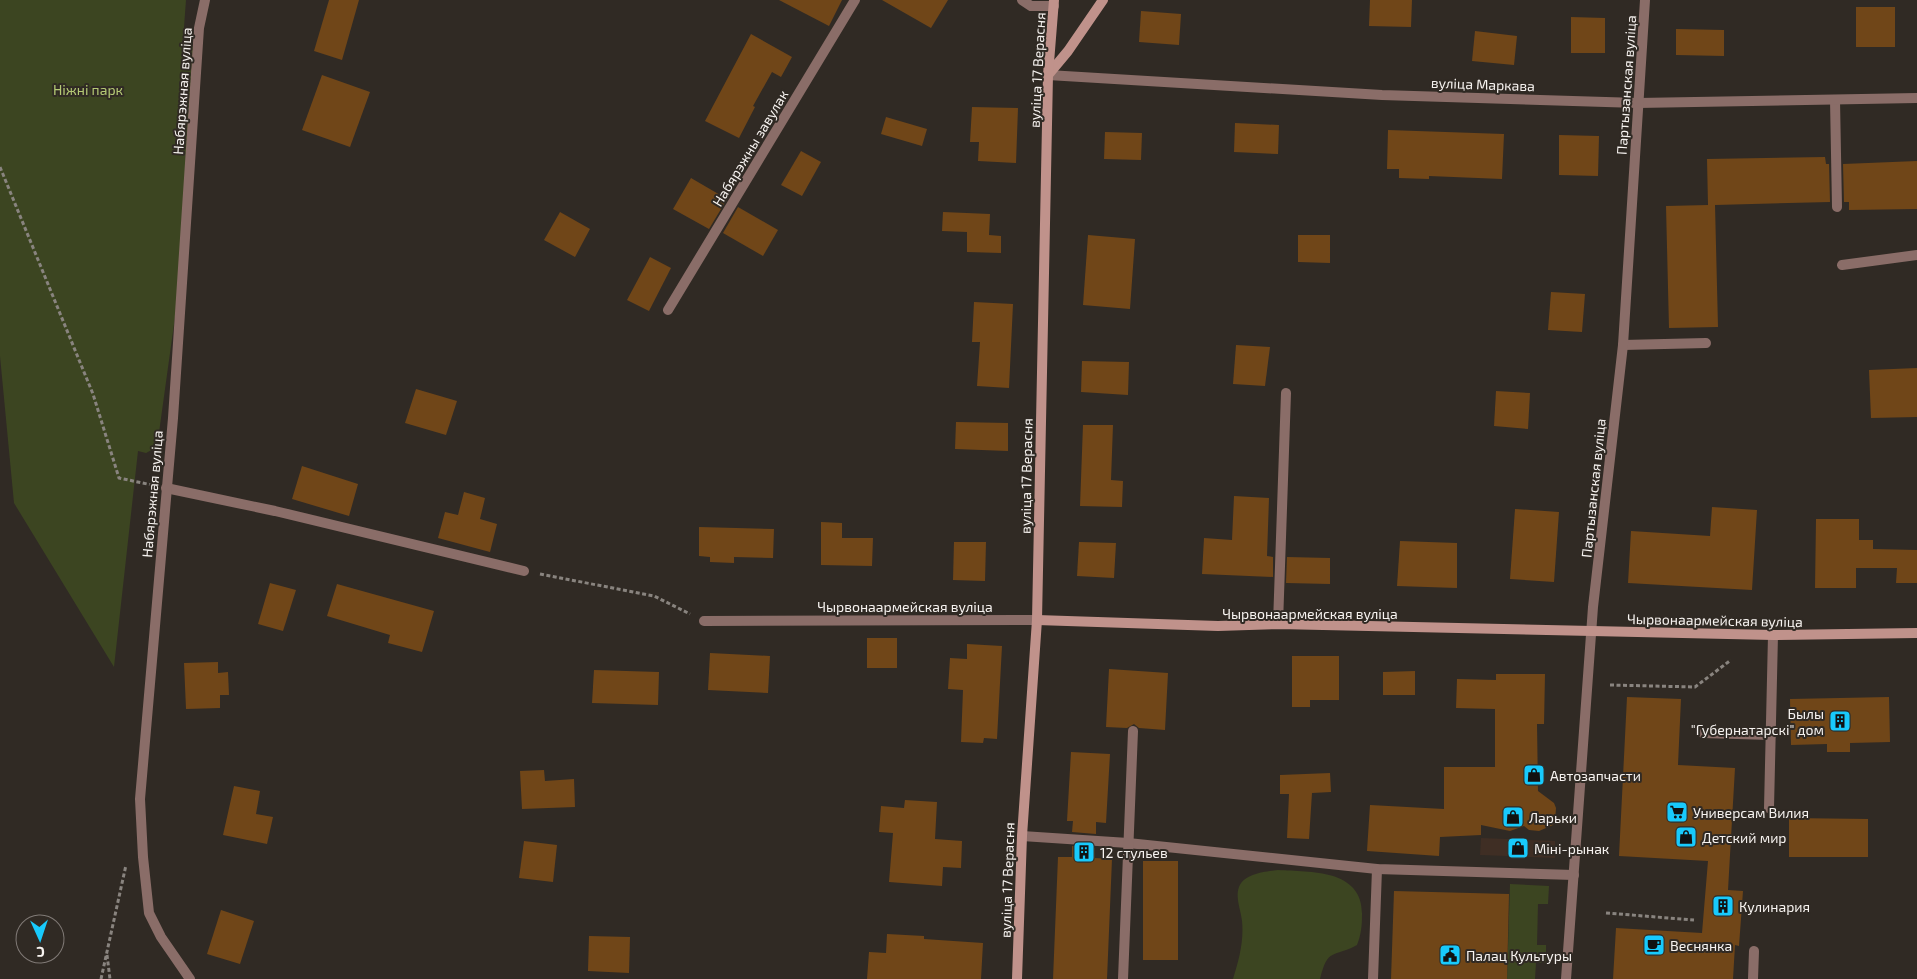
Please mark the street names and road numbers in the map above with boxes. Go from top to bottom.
street label: вуліца 17 Верасня [1025,12,1049,128]
street label: Партызанская вуліца [1613,15,1639,155]
street label: Набярэжная вуліца [169,27,195,155]
street label: вуліца Маркава [1431,74,1535,94]
street label: Набярэжны завулак [709,86,792,209]
street label: вуліца 17 Верасня [1016,418,1036,534]
street label: Партызанская вуліца [1577,418,1609,558]
street label: Набярэжная вуліца [138,430,166,558]
street label: Чырвонаармейская вуліца [817,598,993,615]
street label: Чырвонаармейская вуліца [1222,605,1398,622]
street label: Чырвонаармейская вуліца [1627,610,1803,630]
street label: вуліца 17 Верасня [996,822,1018,938]

